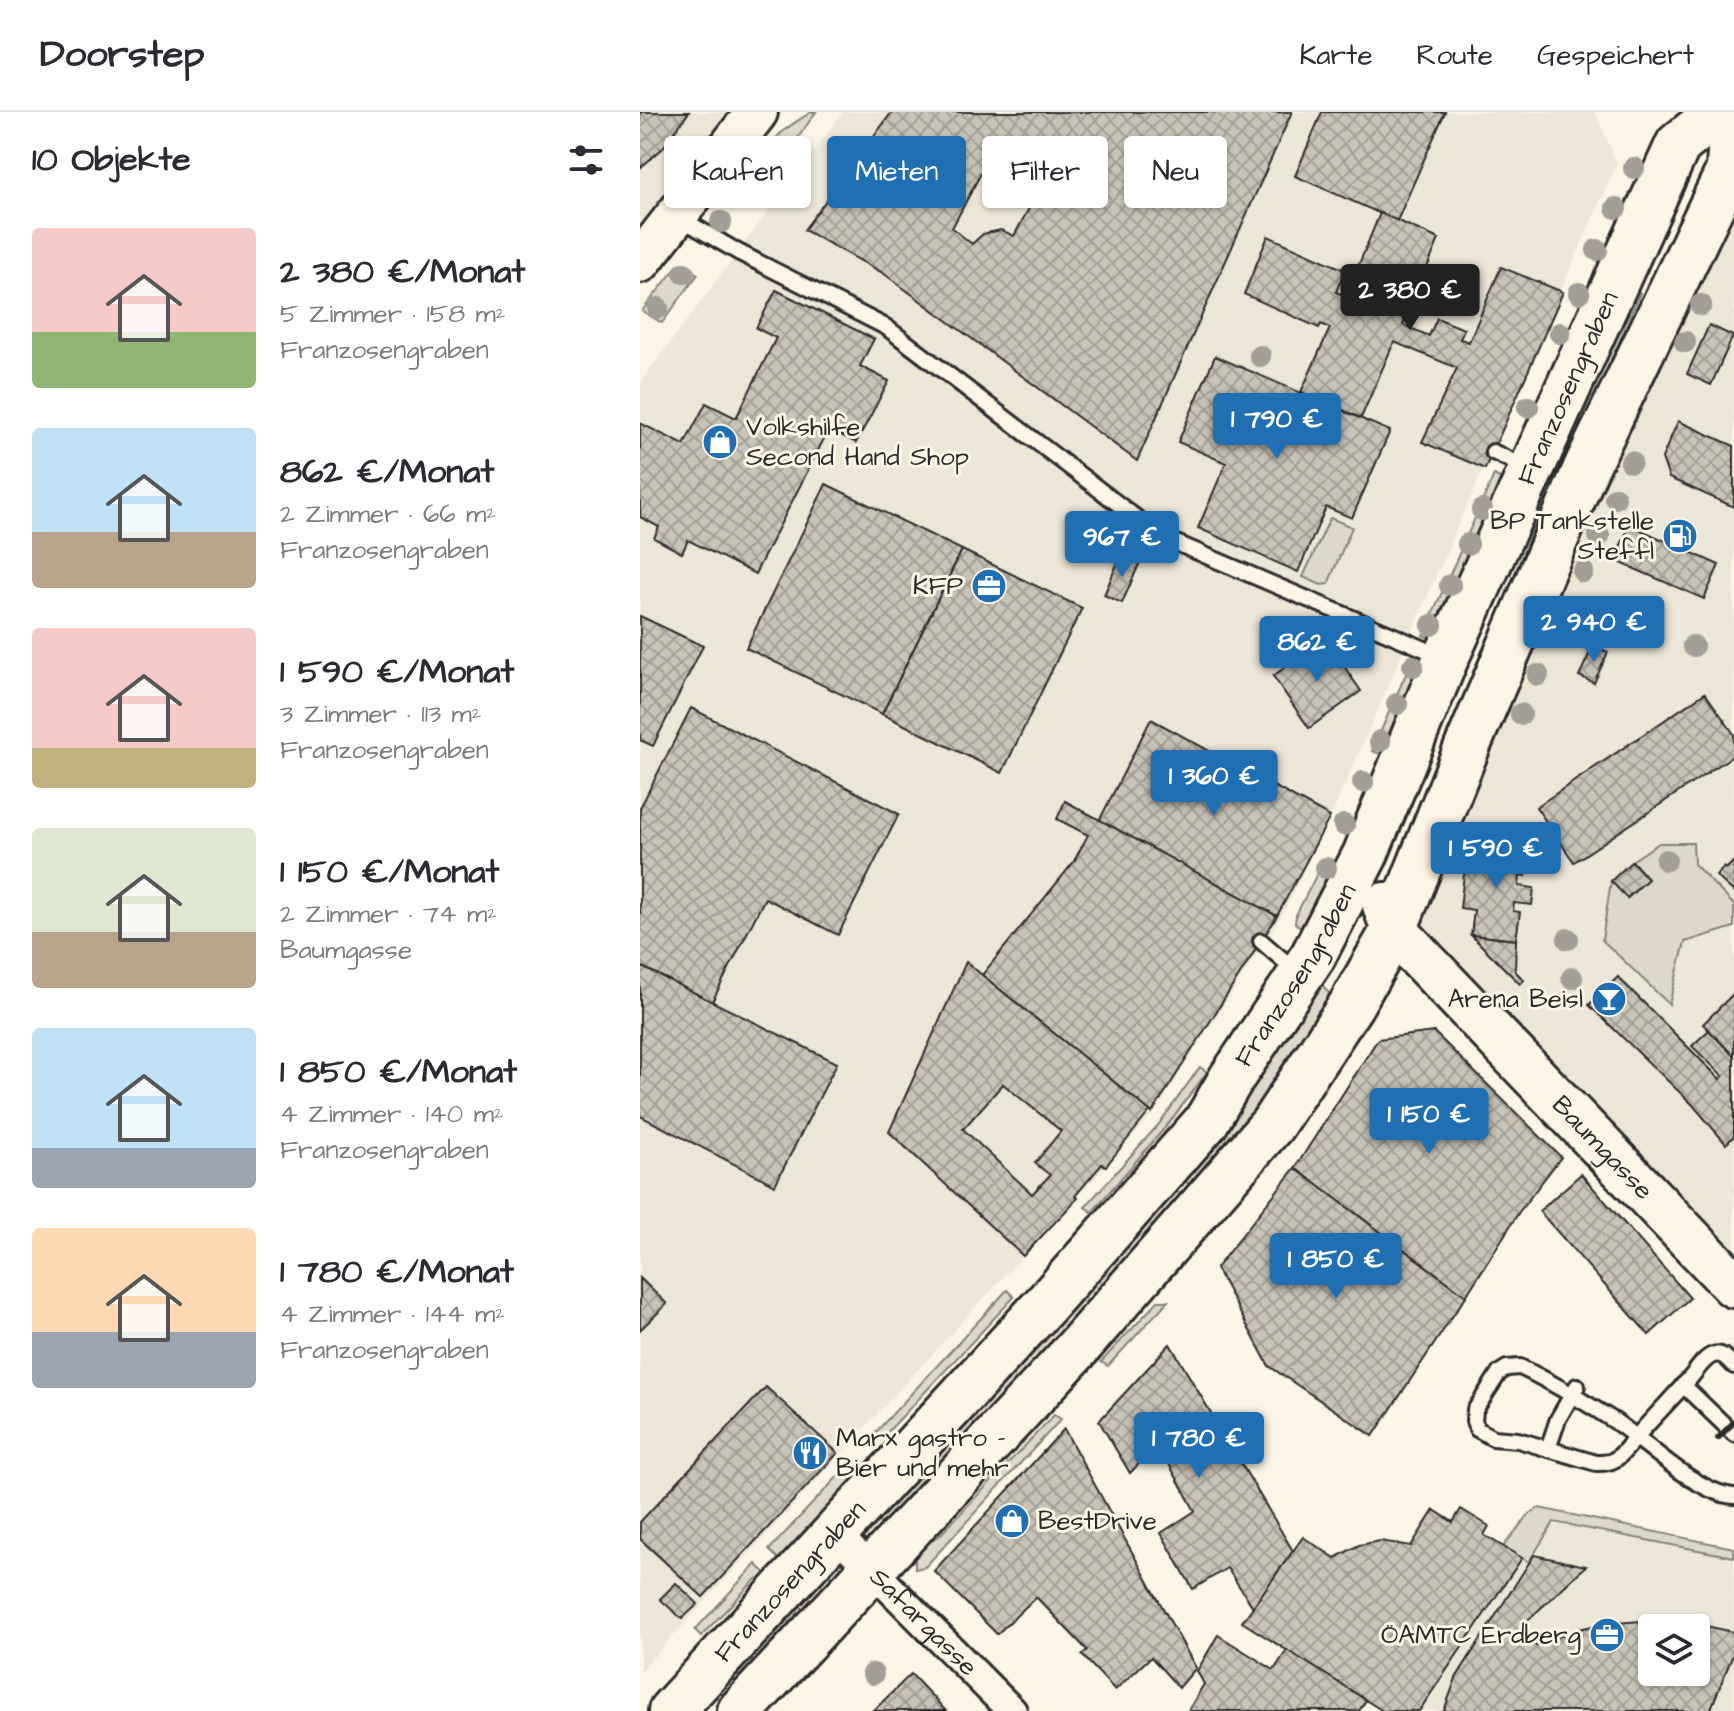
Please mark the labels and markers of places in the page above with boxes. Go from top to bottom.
pin: 2 380 € [1336,264,1484,332]
pin: 1 790 € [1203,393,1351,461]
place label: Volkshilfe Second Hand Shop [746,409,969,475]
shop icon: Volkshilfe Second Hand Shop [701,423,739,461]
place label: BP Tankstelle Steffl [1490,503,1654,569]
pin: 967 € [1066,511,1178,579]
fuel station icon: BP Tankstelle Steffl [1661,517,1699,555]
office icon: KFP [970,567,1008,605]
place label: KFP [913,568,963,604]
pin: 2 940 € [1520,596,1668,664]
pin: 862 € [1261,616,1373,684]
pin: 1 360 € [1140,750,1288,818]
pin: 1 590 € [1422,822,1570,890]
bar icon: Arena Beisl [1590,980,1628,1018]
place label: Arena Beisl [1448,981,1583,1017]
pin: 1 150 € [1355,1088,1503,1156]
pin: 1 850 € [1262,1233,1410,1301]
pin: 1 780 € [1125,1412,1273,1480]
place label: Marx gastro - Bier und mehr [836,1420,1009,1486]
restaurant icon: Marx gastro - Bier und mehr [791,1434,829,1472]
shop icon: BestDrive [993,1502,1031,1540]
place label: BestDrive [1038,1503,1157,1539]
office icon: ÖAMTC Erdberg [1588,1616,1626,1654]
place label: ÖAMTC Erdberg [1381,1617,1581,1655]

